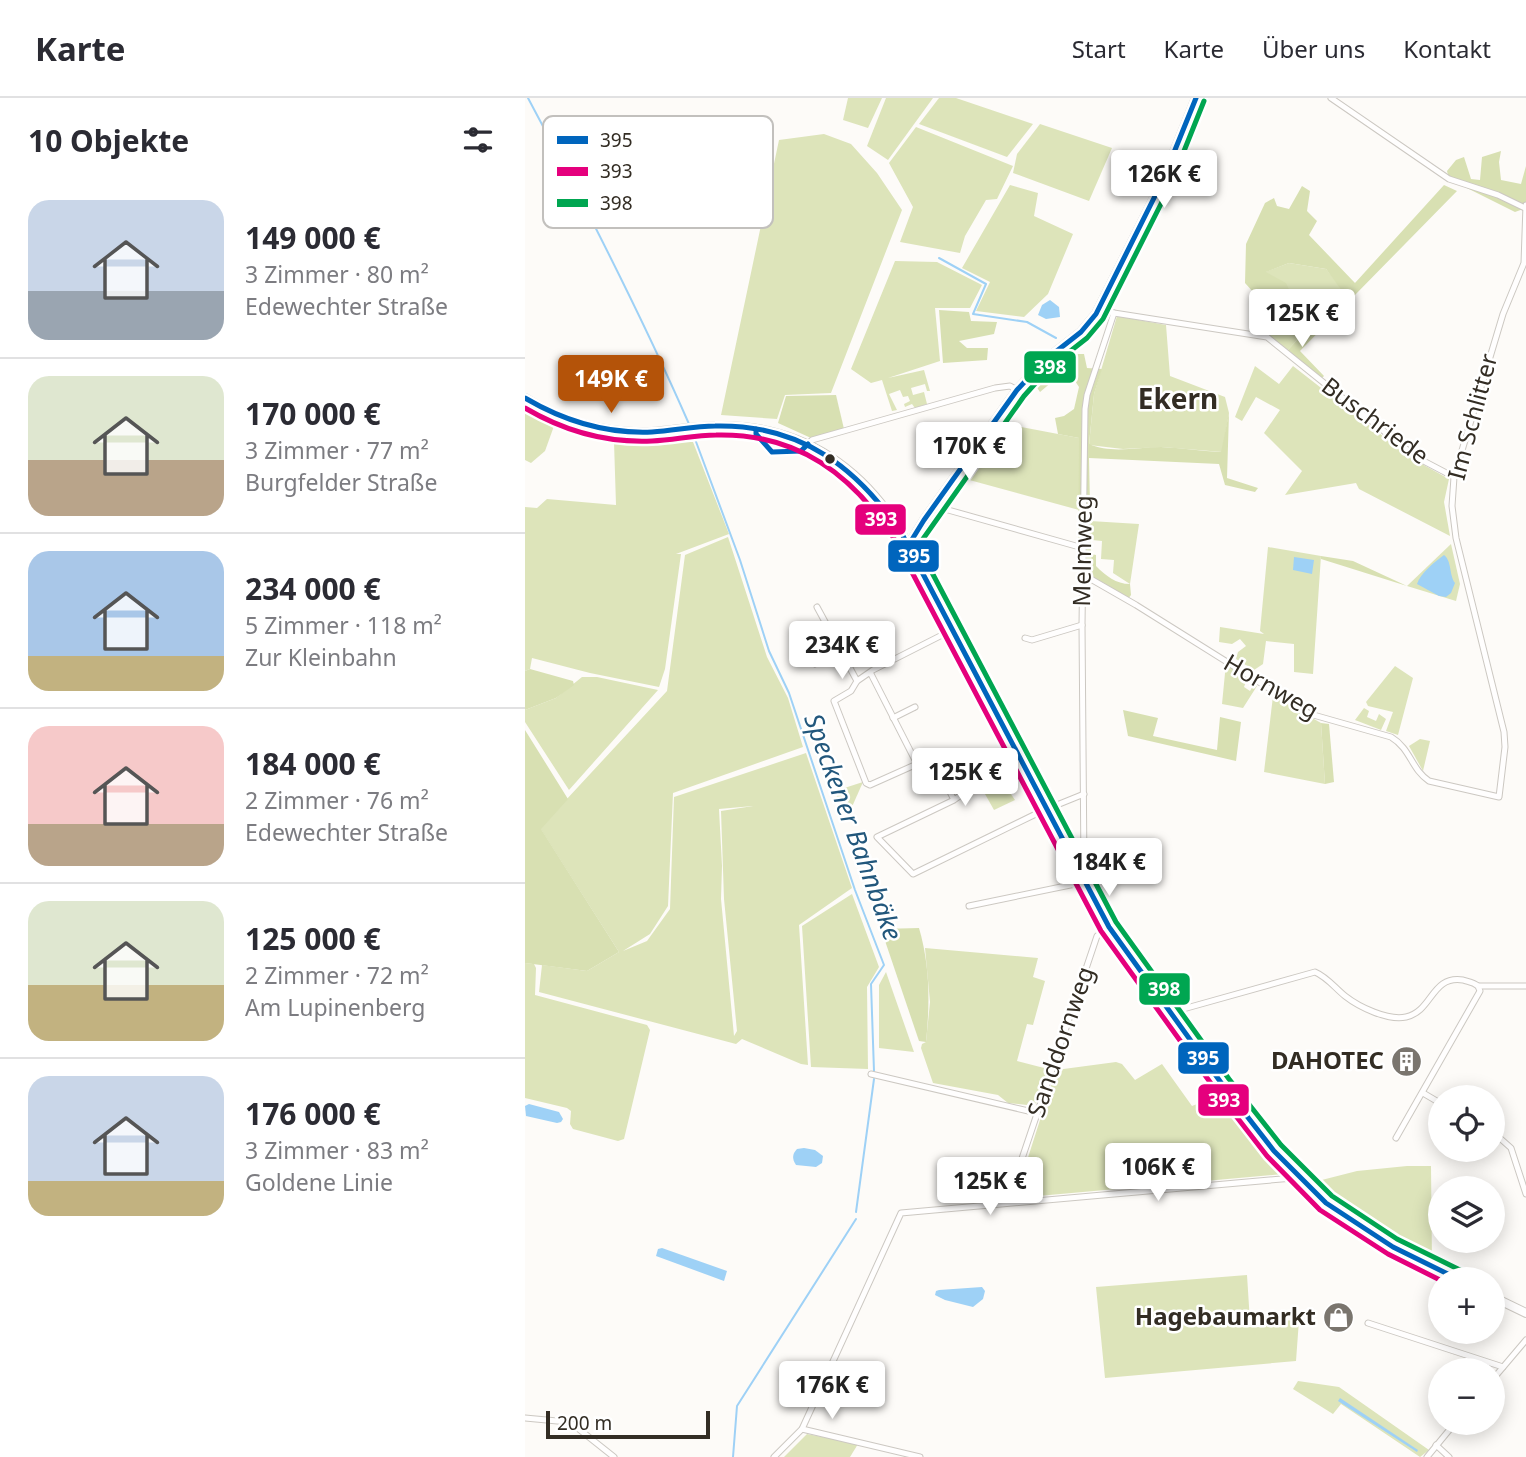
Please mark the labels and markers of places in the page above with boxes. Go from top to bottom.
pin: 126K € [1107,150,1221,210]
pin: 125K € [1245,289,1359,349]
pin: 149K € [554,356,668,415]
pin: 170K € [912,422,1026,482]
unlabelled marker [823,452,837,466]
pin: 234K € [785,622,899,681]
pin: 125K € [908,748,1022,808]
pin: 184K € [1052,838,1166,898]
place label: DAHOTEC [1271,1043,1384,1076]
building icon: DAHOTEC [1390,1044,1424,1078]
pin: 106K € [1101,1144,1215,1203]
pin: 125K € [933,1158,1047,1217]
place label: Hagebaumarkt [1135,1299,1316,1332]
shop icon: Hagebaumarkt [1322,1300,1356,1334]
pin: 176K € [775,1362,889,1421]

